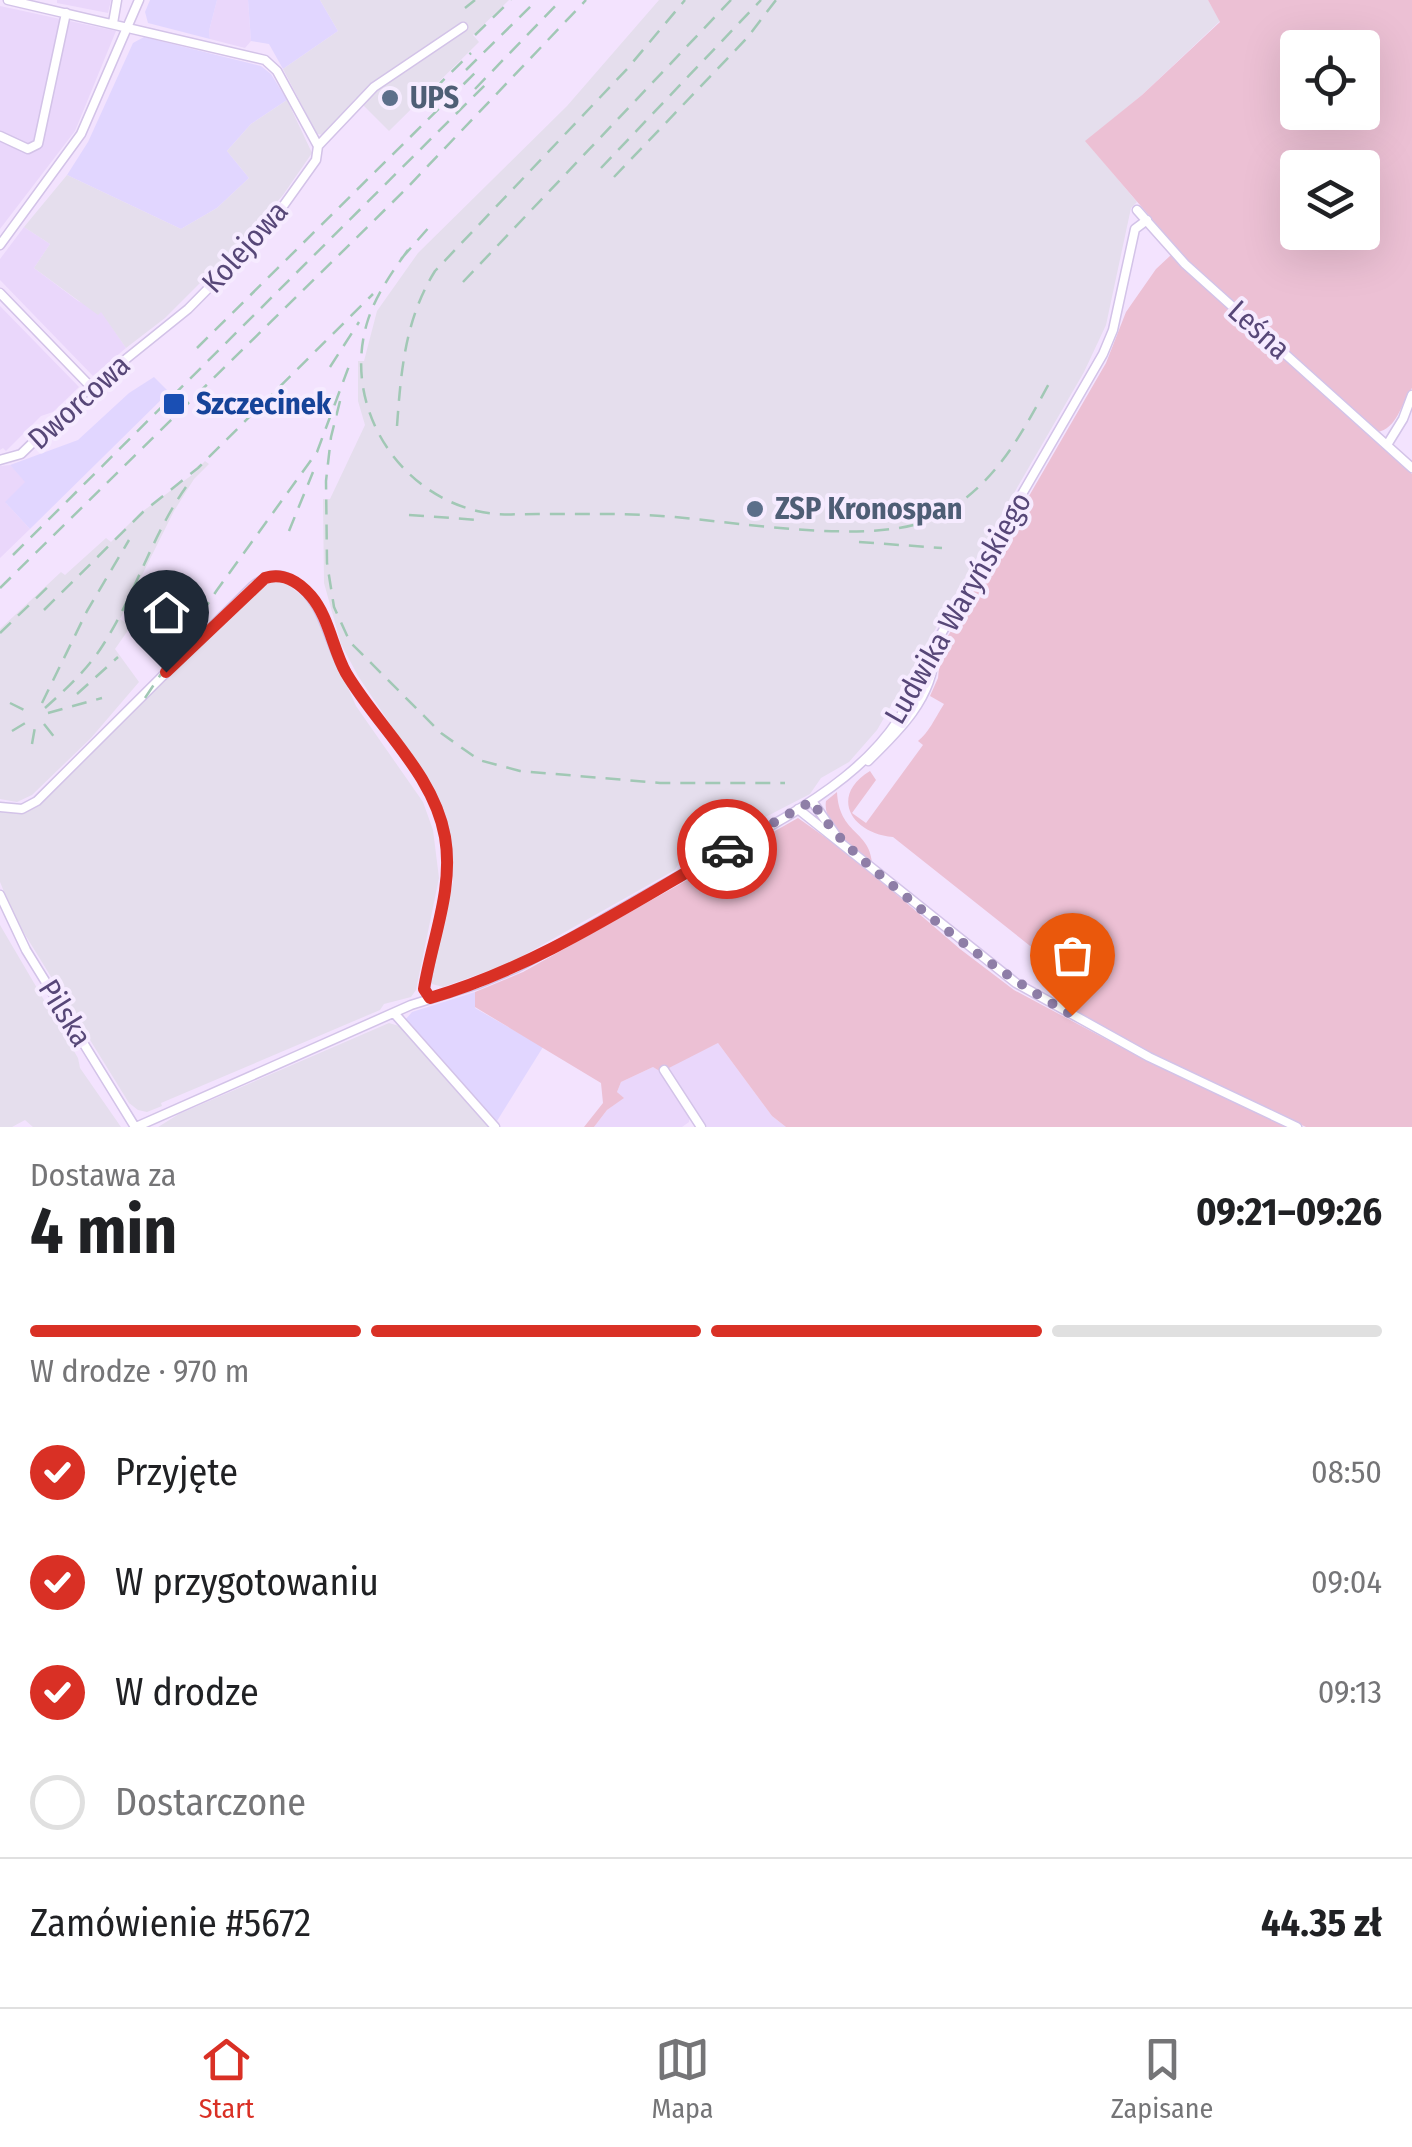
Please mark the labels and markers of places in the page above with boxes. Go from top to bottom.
place label: UPS [410,80,459,116]
marker: UPS [379,87,401,109]
place label: Szczecinek [196,386,332,422]
marker: Szczecinek [161,391,187,417]
place label: ZSP Kronospan [775,491,963,527]
marker: ZSP Kronospan [744,498,766,520]
pin [124,570,209,673]
pin [1030,913,1115,1016]

